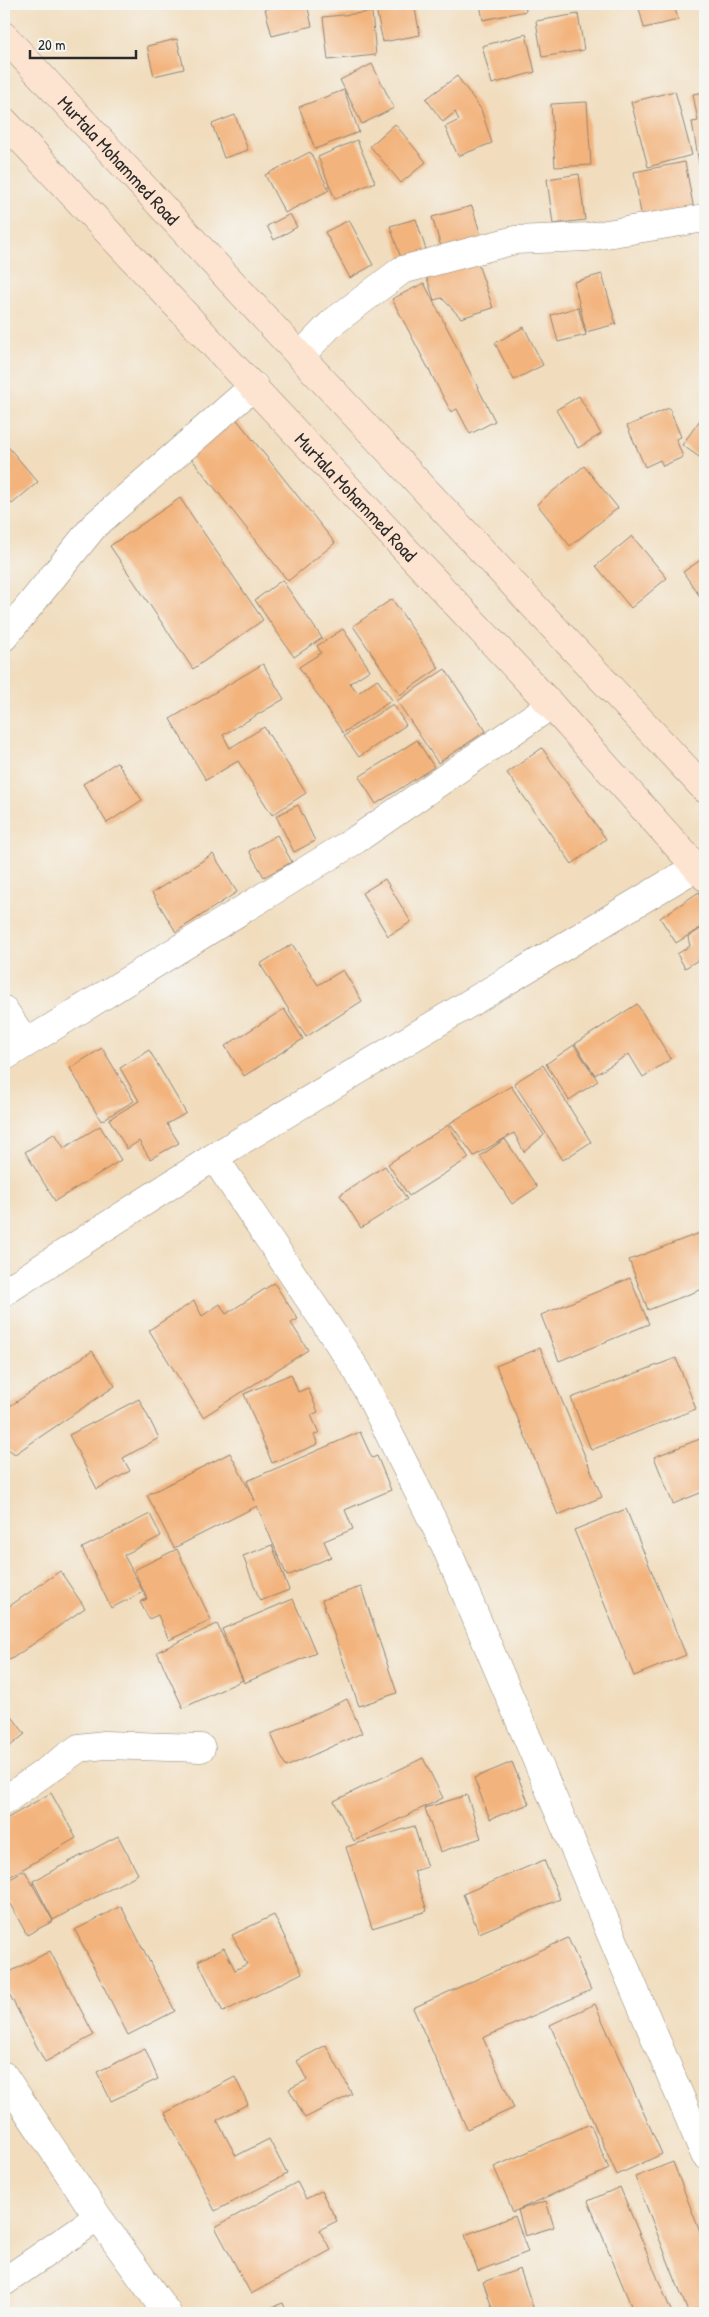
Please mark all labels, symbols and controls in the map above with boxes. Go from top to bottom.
scale bar [30,28,136,60]
text: 20 m [38,34,65,55]
street label: Murtala Mohammed Road [52,90,186,231]
street label: Murtala Mohammed Road [289,427,423,567]

